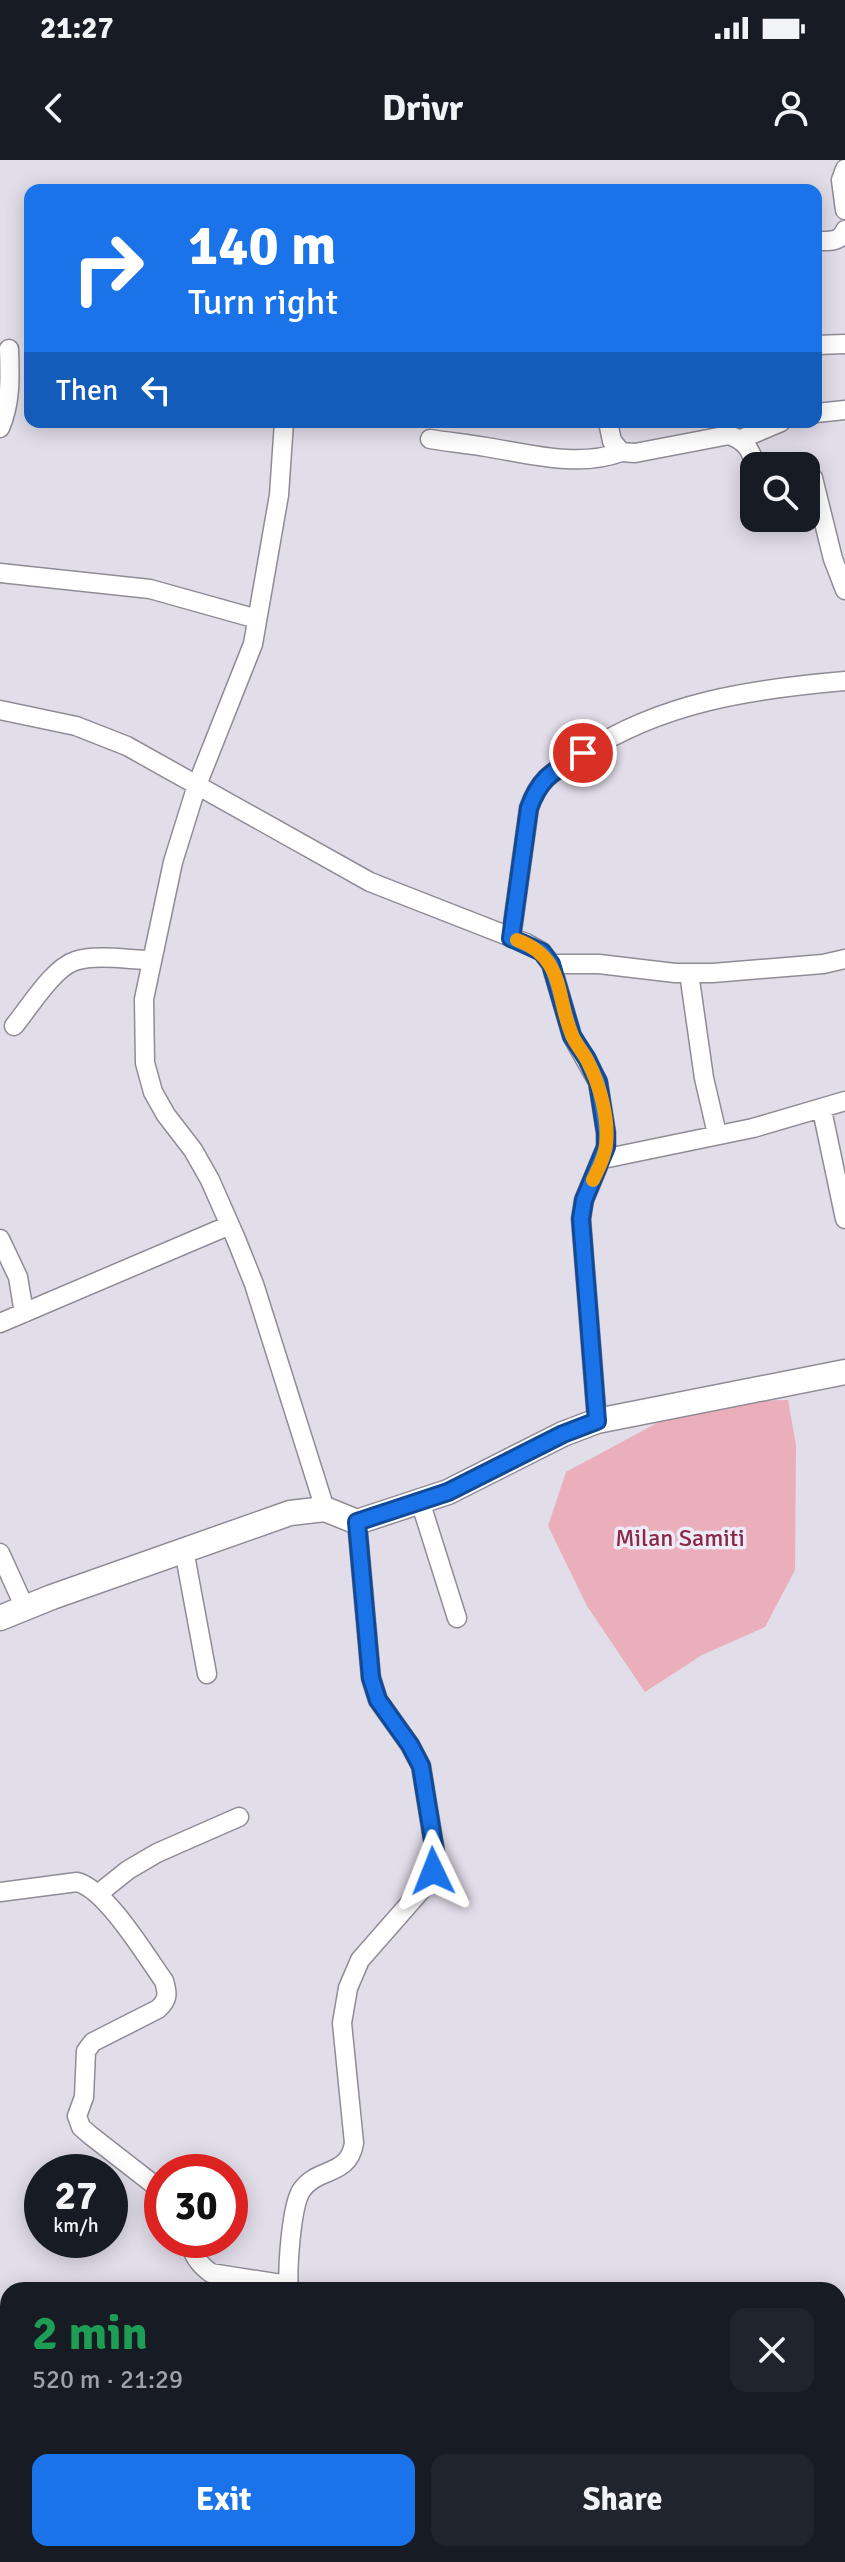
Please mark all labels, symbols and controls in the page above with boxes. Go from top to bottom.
text: 21:27 [40,10,114,47]
icon: back [32,86,76,130]
text: Drivr [382,86,463,131]
icon: person [769,86,813,130]
text: 140 m [188,211,336,280]
icon: right [56,216,160,320]
text: Turn right [188,280,338,325]
icon: left [134,368,178,412]
text: Then [56,372,118,409]
map controls [740,452,820,532]
button: search [740,452,820,532]
pin [549,719,617,787]
icon: arrive [561,731,605,775]
park label: Milan Samiti [615,1523,745,1553]
position arrow [391,1829,475,1913]
speed limit sign: 30 [144,2154,248,2258]
text: 27 [54,2171,98,2221]
text: km/h [53,2213,99,2238]
text: 2 min [32,2304,148,2363]
button: close [730,2308,814,2392]
text: 520 m · 21:29 [32,2364,183,2396]
button: Exit [32,2454,415,2546]
button: Share [431,2454,814,2546]

